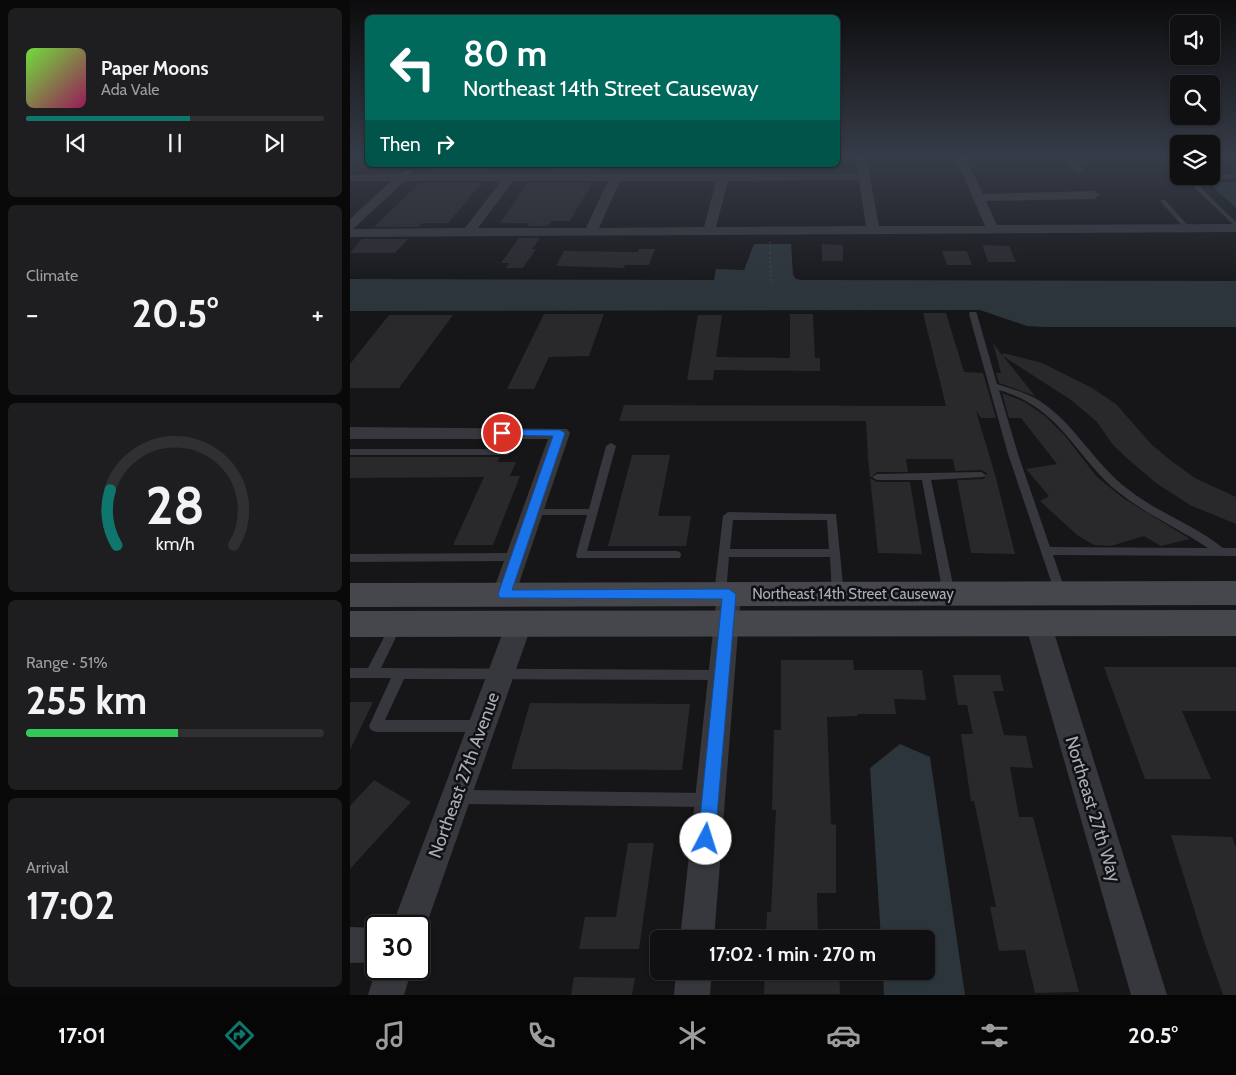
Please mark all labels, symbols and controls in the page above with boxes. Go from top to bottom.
map controls [1170,15,1220,185]
button: sound [1170,15,1220,65]
text: 80 m [463,32,547,75]
icon: left [380,35,445,100]
text: Paper Moons [101,57,209,80]
text: Northeast 14th Street Causeway [463,75,759,102]
button: search [1170,75,1220,125]
text: Ada Vale [101,80,160,99]
icon: previous [62,129,90,157]
icon: pause [161,129,189,157]
icon: next [260,129,288,157]
icon: right [431,130,459,158]
text: Then [380,133,421,156]
button: layers [1170,135,1220,185]
text: Climate [26,266,78,285]
text: 20.5° [132,290,218,337]
text: − [26,297,38,331]
text: + [312,297,324,331]
pin [481,412,523,454]
icon: arrive [488,419,516,447]
text: 28 [146,474,204,537]
text: km/h [155,533,195,554]
street label: Northeast 14th Street Causeway [752,585,954,603]
text: Range · 51% [26,653,108,672]
text: 255 km [26,677,147,724]
street label: Northeast 27th Avenue [424,689,504,861]
street label: Northeast 27th Way [1060,733,1126,885]
position arrow [679,812,731,864]
text: Arrival [26,858,69,877]
text: 17:02 [26,882,115,929]
speed limit sign: 30 [365,915,430,980]
text: 17:02 · 1 min · 270 m [709,943,876,966]
icon: directions [222,1018,257,1053]
icon: music [373,1018,408,1053]
icon: phone [524,1018,559,1053]
icon: climate [675,1018,710,1053]
icon: car [826,1018,861,1053]
icon: filters [977,1018,1012,1053]
text: 17:01 [58,1022,106,1049]
text: 20.5° [1128,1022,1178,1049]

